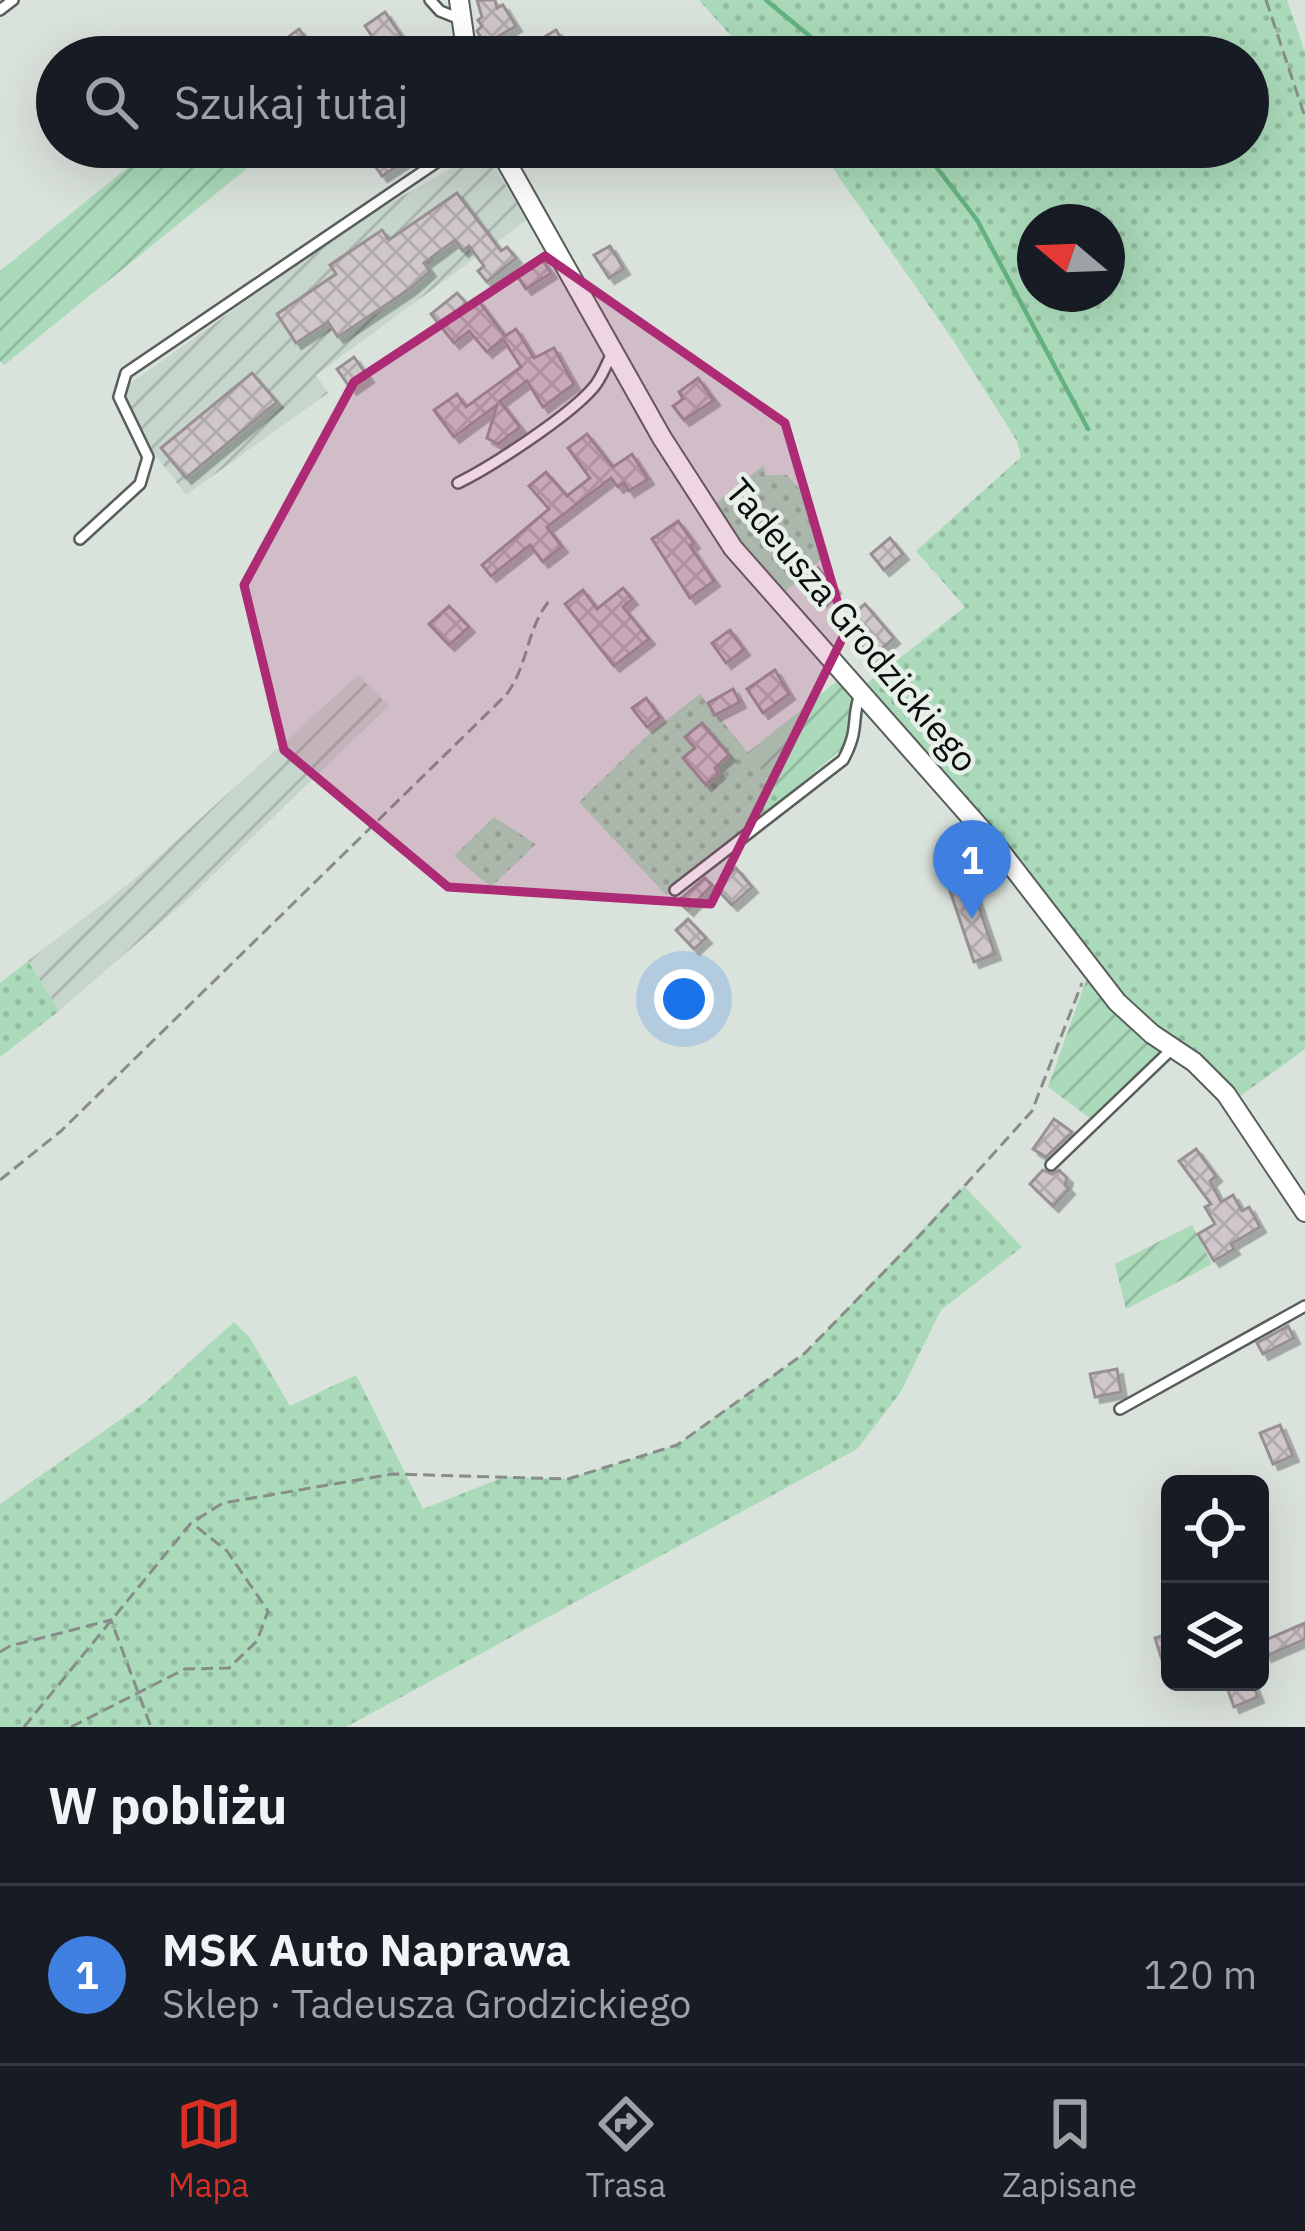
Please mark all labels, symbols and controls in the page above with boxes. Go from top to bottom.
search box [36,36,1269,168]
icon: search [78,69,144,135]
text: Szukaj tutaj [174,73,408,131]
north arrow [1017,204,1125,312]
street label: Tadeusza Grodzickiego [716,468,989,781]
pin: 1 [933,820,1011,919]
your location [654,969,714,1029]
map controls [1161,1475,1269,1691]
button: locate [1161,1475,1269,1583]
button: layers [1161,1583,1269,1691]
text: W pobliżu [48,1772,287,1838]
text: MSK Auto Naprawa [162,1920,571,1978]
text: 1 [75,1949,99,2000]
text: 120 m [1144,1949,1257,2000]
text: Sklep · Tadeusza Grodzickiego [162,1978,691,2029]
tab: Mapa [168,2091,249,2206]
tab: Trasa [585,2091,666,2206]
tab: Zapisane [1002,2091,1137,2206]

